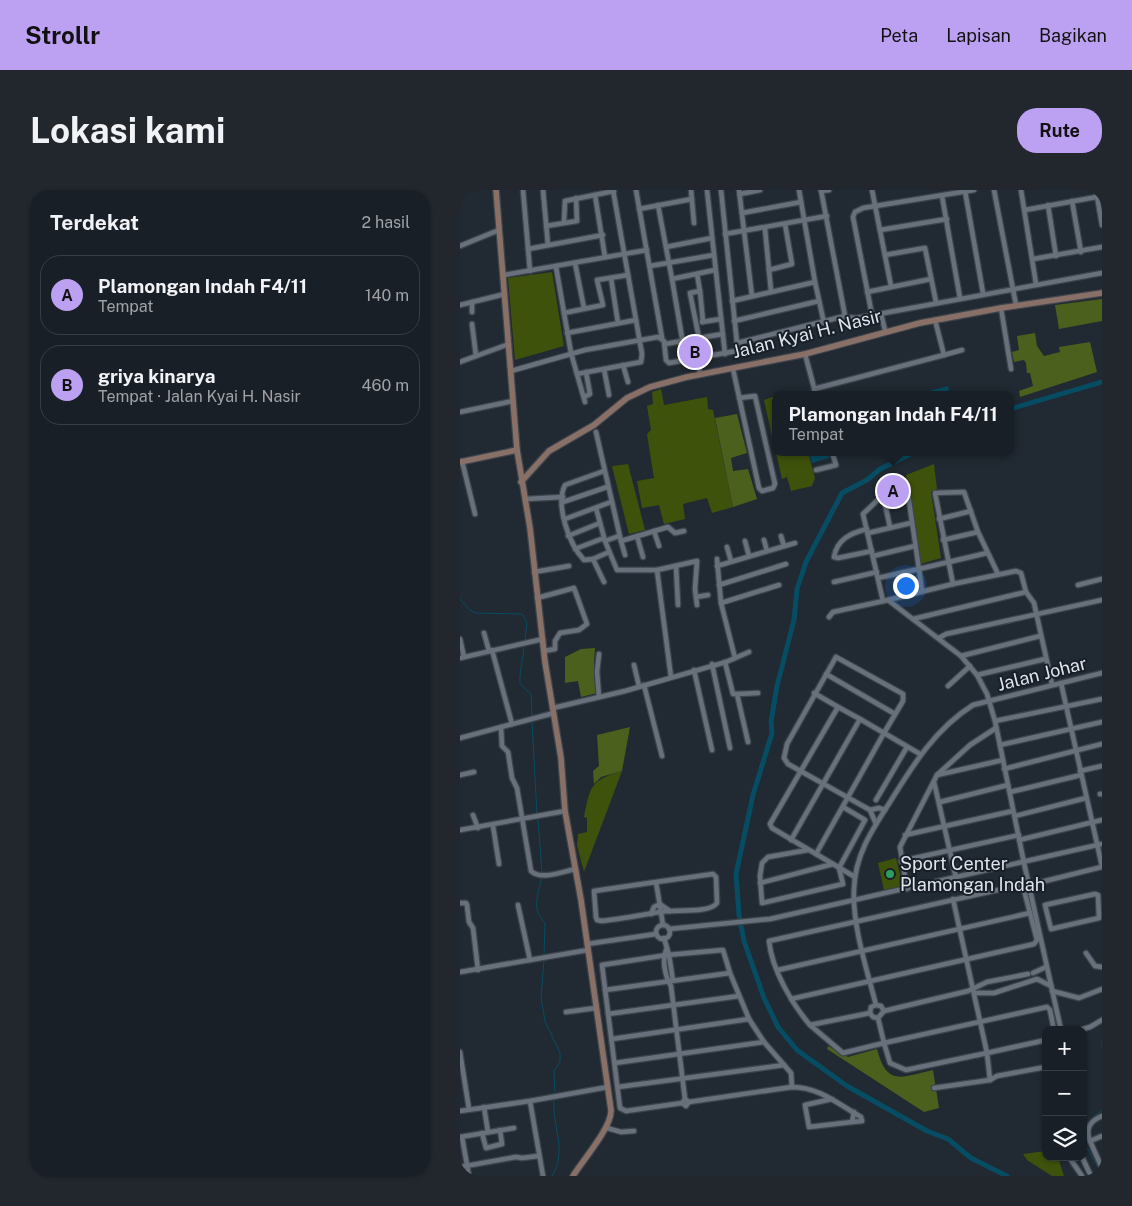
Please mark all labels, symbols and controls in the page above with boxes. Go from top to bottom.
text: Strollr [25,21,100,49]
text: Peta [880,25,918,46]
text: Lapisan [946,25,1011,46]
text: Bagikan [1039,25,1107,46]
button: Rute [1017,108,1102,153]
text: Lokasi kami [30,110,225,151]
text: Terdekat [50,210,139,235]
text: 2 hasil [362,213,410,232]
text: Plamongan Indah F4/11 [98,275,307,297]
text: A [61,286,73,305]
text: 140 m [365,286,409,305]
text: Tempat [98,297,153,316]
street label: Jalan Kyai H. Nasir [730,305,884,362]
pin: B [679,333,711,371]
text: griya kinarya [98,365,216,387]
text: B [62,376,72,395]
text: 460 m [362,376,409,395]
text: Tempat · Jalan Kyai H. Nasir [98,387,301,406]
popup [772,391,1014,456]
text: Plamongan Indah F4/11 [788,403,998,425]
text: Tempat [788,425,844,444]
pin: A [877,472,909,510]
your location [893,573,919,599]
street label: Jalan Johar [995,652,1089,695]
place label: Sport Center Plamongan Indah [900,853,1045,895]
marker: Sport Center Plamongan Indah [884,868,896,880]
map controls [1042,1026,1087,1161]
button: + [1042,1026,1087,1071]
button: − [1042,1071,1087,1116]
button: layers [1042,1116,1087,1161]

